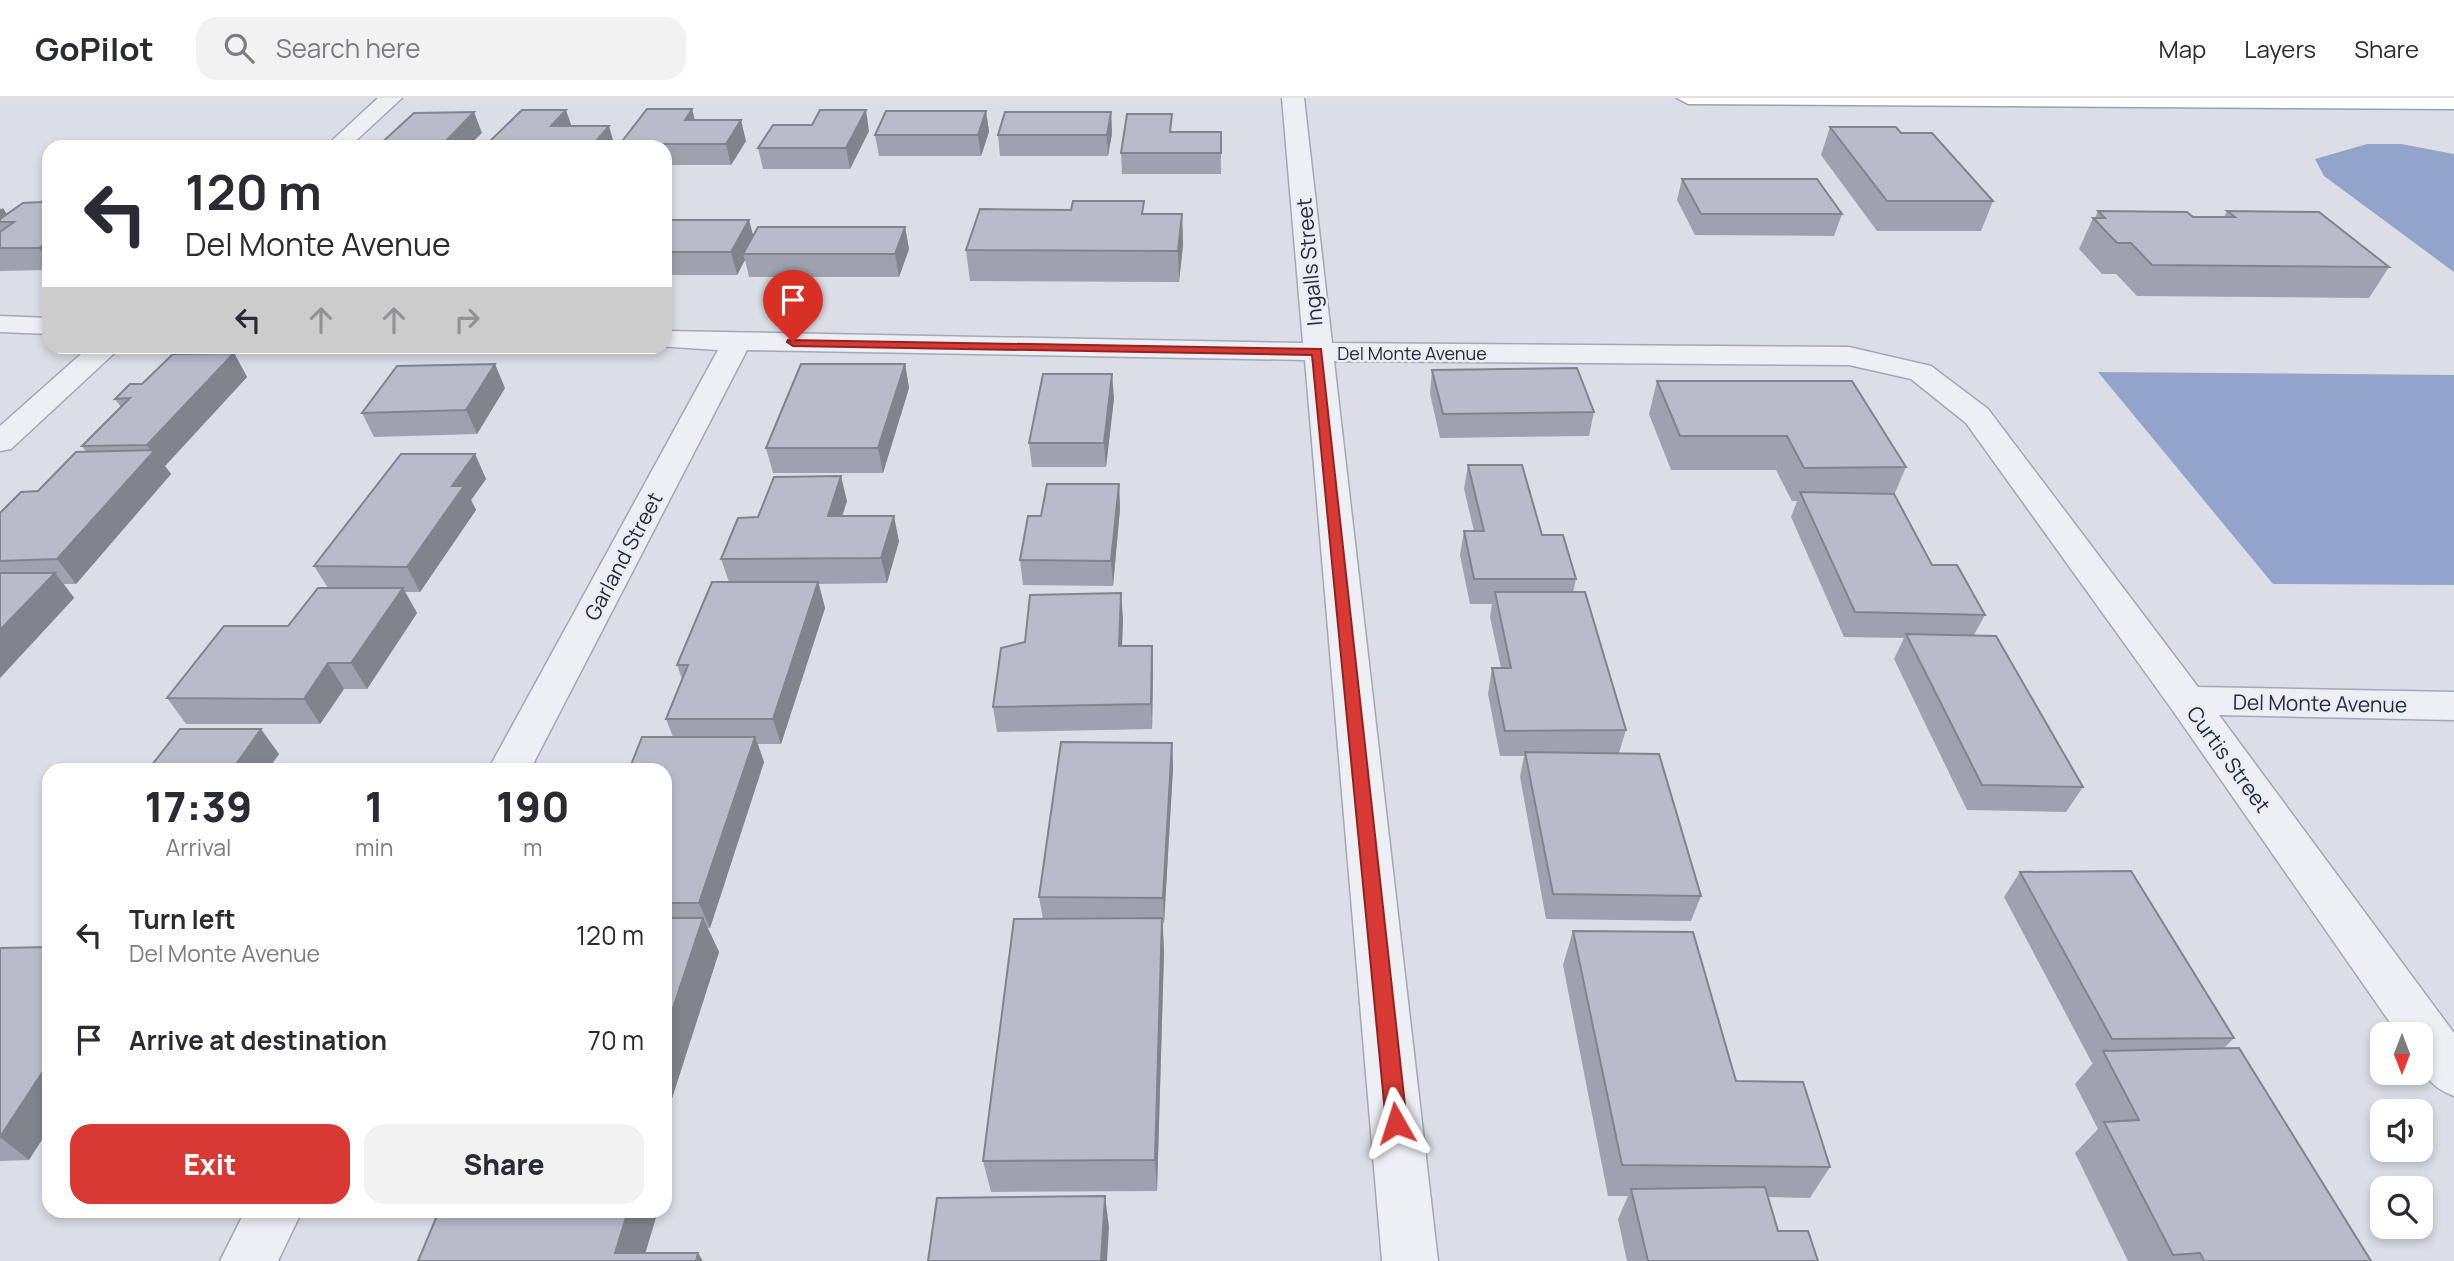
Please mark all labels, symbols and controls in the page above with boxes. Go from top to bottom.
search box [196,17,686,80]
text: GoPilot [35,26,154,71]
icon: search [220,29,258,67]
text: Search here [276,30,420,66]
text: Map [2159,32,2206,65]
text: Layers [2244,32,2316,65]
text: Share [2354,32,2419,65]
text: 120 m [185,158,322,225]
icon: left [70,168,161,259]
street label: Ingalls Street [1289,197,1329,327]
text: Del Monte Avenue [185,222,451,266]
pin [763,270,823,342]
icon: arrive [774,281,812,319]
icon: left [229,301,267,339]
icon: ahead [302,301,340,339]
icon: ahead [375,301,413,339]
icon: right [448,301,486,339]
street label: Del Monte Avenue [1337,341,1487,365]
street label: Garland Street [577,487,669,625]
street label: Del Monte Avenue [2233,687,2407,719]
street label: Curtis Street [2181,700,2277,818]
text: 17:39 [145,777,252,835]
text: 1 [365,777,384,835]
text: 190 [496,777,569,835]
text: Arrival [166,831,231,863]
text: min [355,831,393,863]
text: m [523,831,542,863]
text: Turn left [129,901,236,937]
icon: left [70,916,108,954]
text: 120 m [576,917,644,953]
text: Del Monte Avenue [129,937,320,969]
icon: arrive [70,1021,108,1059]
text: Arrive at destination [129,1022,387,1058]
text: 70 m [588,1022,644,1058]
north arrow [2370,1022,2432,1085]
map controls [2370,1022,2433,1239]
position arrow [1359,1086,1433,1160]
button: sound [2370,1099,2433,1162]
button: Exit [70,1124,350,1204]
button: Share [364,1124,644,1204]
button: search [2370,1176,2433,1239]

